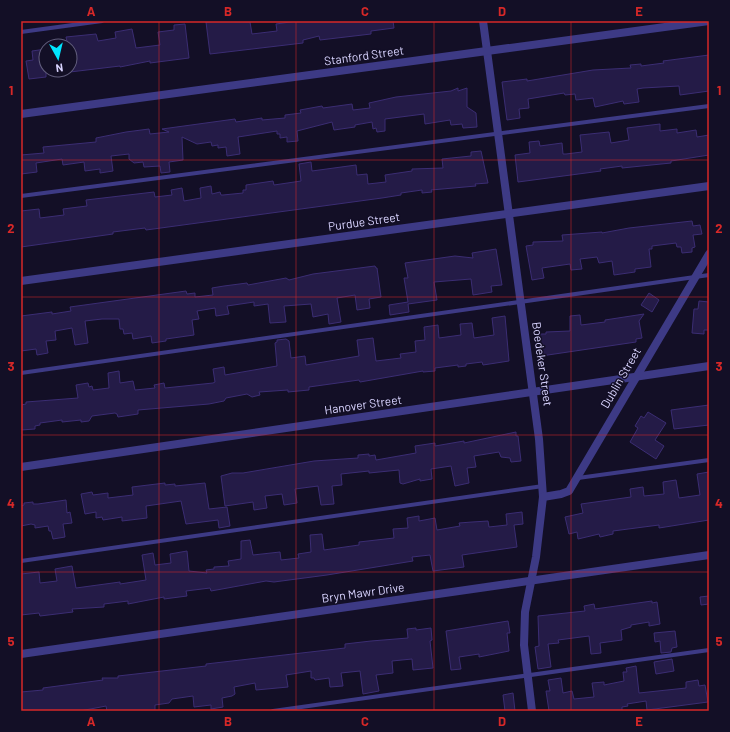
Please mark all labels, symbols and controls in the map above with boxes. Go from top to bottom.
text: A [87,3,96,19]
text: B [224,3,232,19]
text: C [361,3,369,19]
text: D [498,3,506,19]
text: E [635,3,643,19]
north arrow [38,38,78,78]
street label: Stanford Street [323,42,405,68]
text: N [55,61,64,75]
text: 1 [9,82,13,98]
text: 1 [717,82,721,98]
street label: Purdue Street [327,209,401,233]
text: 2 [7,220,15,236]
text: 2 [715,220,723,236]
street label: Boedeker Street [530,321,556,407]
street label: Dublin Street [597,345,643,410]
text: 3 [7,358,15,374]
text: 3 [715,358,723,374]
street label: Hanover Street [323,392,403,416]
text: 4 [7,495,15,511]
text: 4 [715,495,723,511]
street label: Bryn Mawr Drive [321,579,405,605]
text: 5 [7,633,15,649]
text: 5 [715,633,723,649]
text: A [87,713,96,729]
text: B [224,713,232,729]
text: C [361,713,369,729]
text: D [498,713,506,729]
text: E [635,713,643,729]

